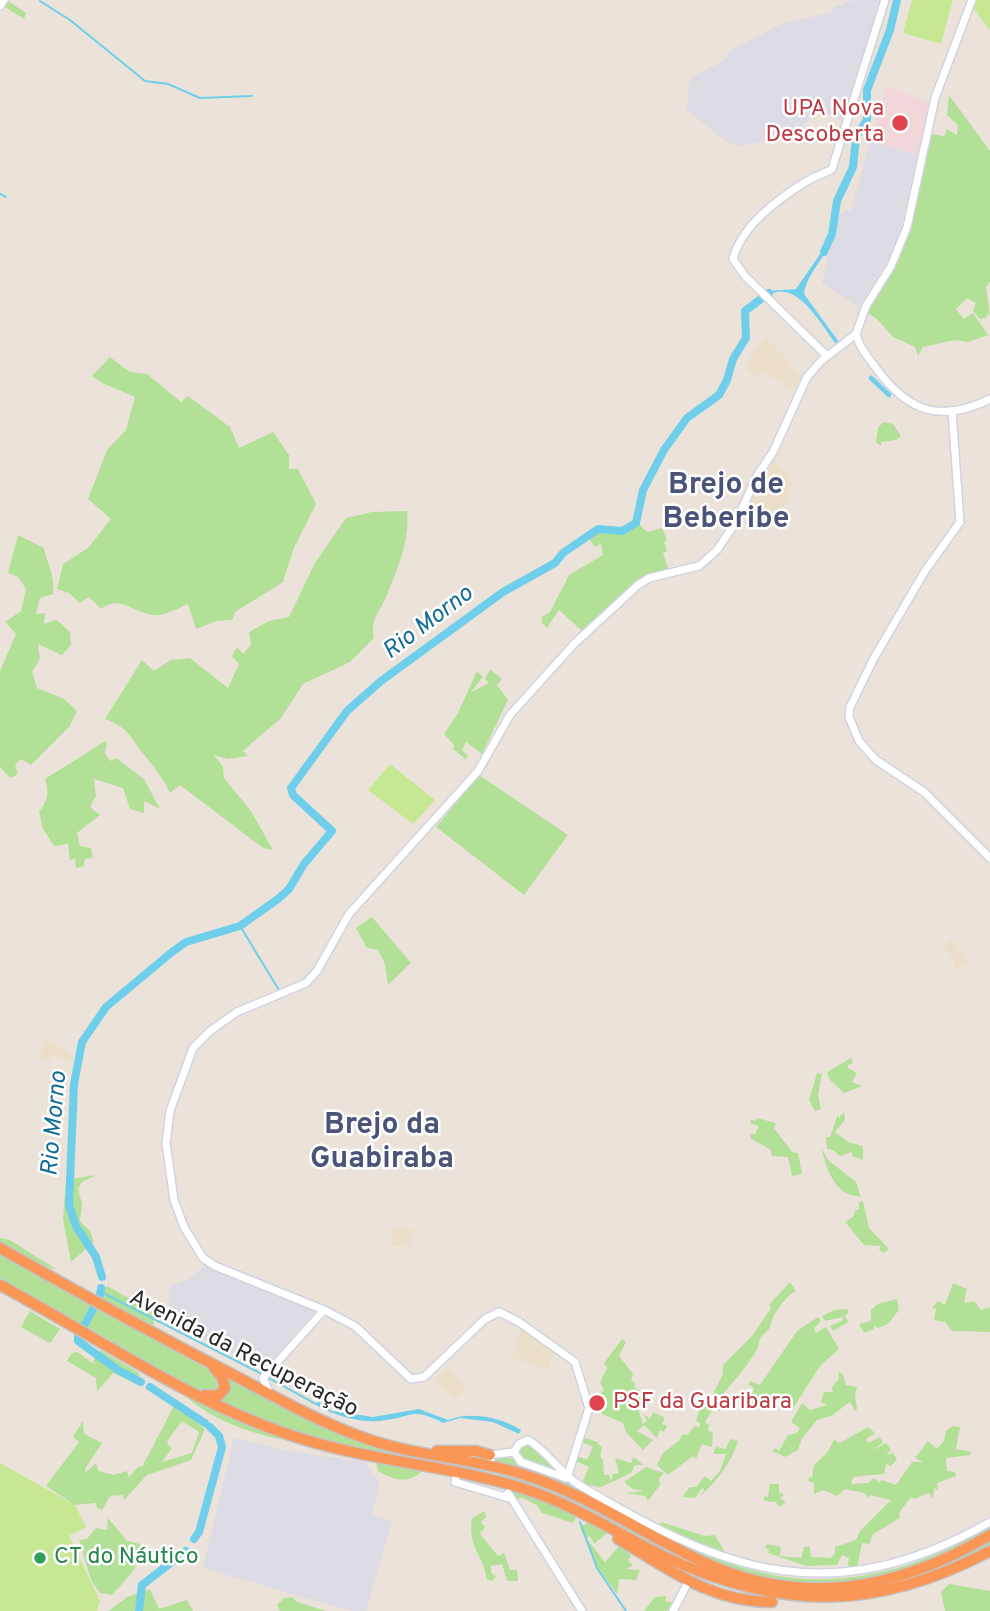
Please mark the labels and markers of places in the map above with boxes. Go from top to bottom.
place label: UPA Nova Descoberta [766,96,884,150]
marker: UPA Nova Descoberta [890,113,910,133]
place label: PSF da Guaribara [613,1389,792,1417]
marker: PSF da Guaribara [587,1393,607,1413]
place label: CT do Náutico [54,1544,199,1572]
marker: CT do Náutico [32,1550,48,1566]

